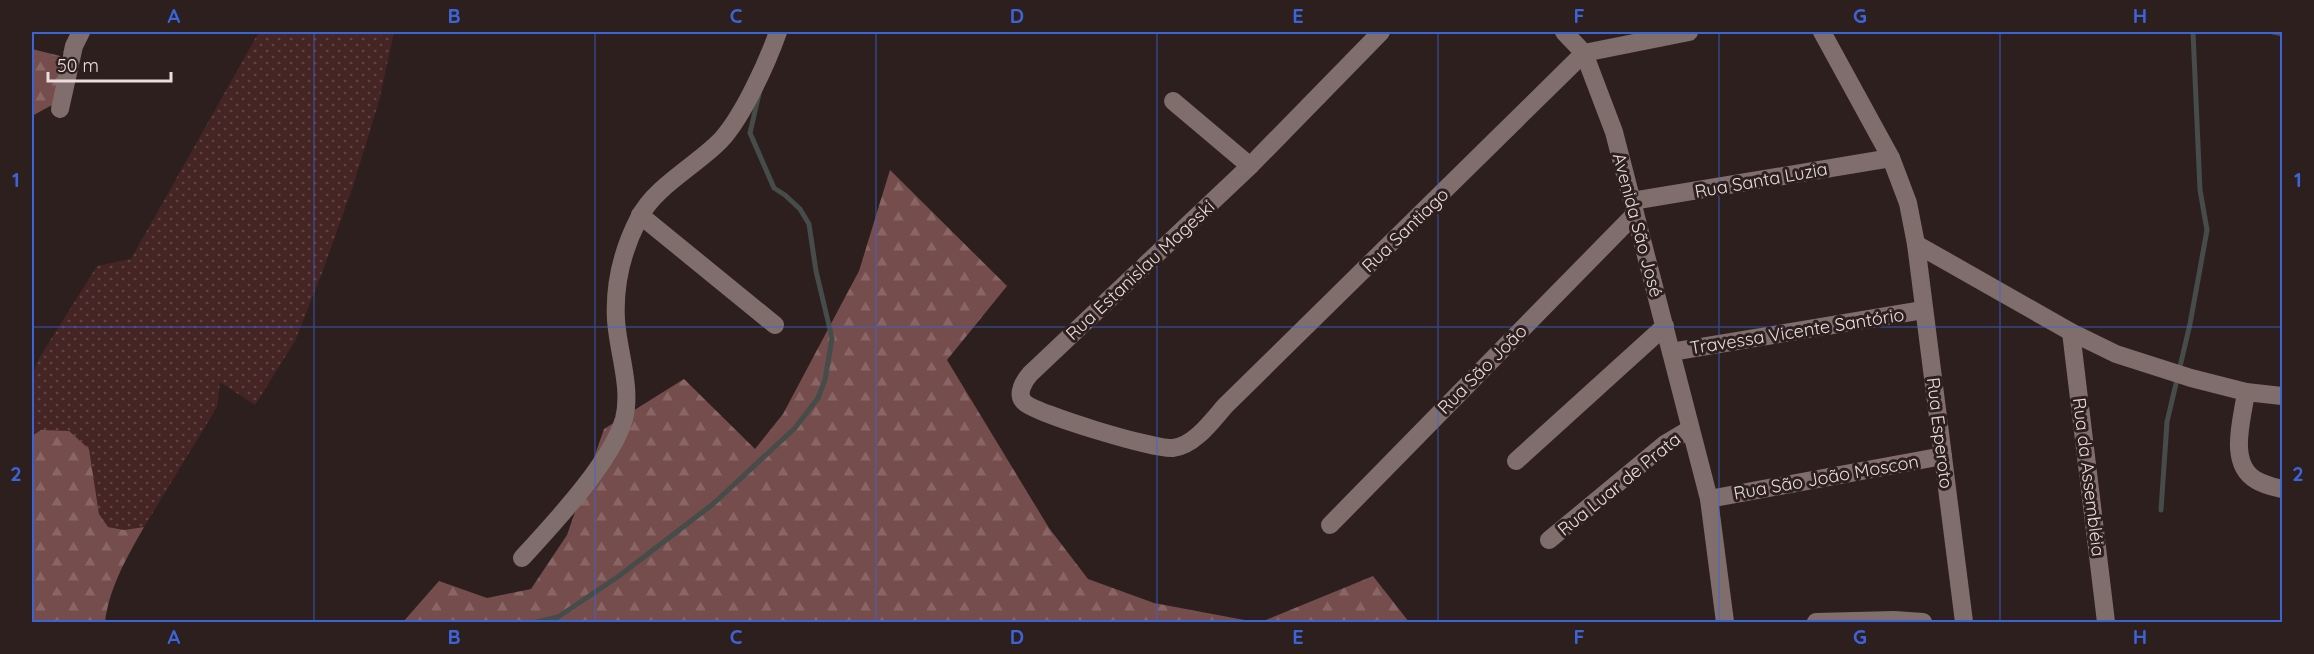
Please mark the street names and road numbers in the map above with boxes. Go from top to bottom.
street label: Avenida São José [1608,150,1668,300]
street label: Rua Santa Luzia [1693,157,1829,203]
street label: Rua Santiago [1357,183,1453,277]
street label: Rua Estanislau Mageski [1061,195,1219,345]
street label: Travessa Vicente Santório [1688,303,1906,359]
street label: Rua São João [1432,319,1532,419]
street label: Rua Esperoto [1922,376,1958,490]
street label: Rua da Assembléia [2068,396,2110,558]
street label: Rua Luar de Prata [1553,427,1685,541]
street label: Rua São João Moscon [1732,449,1920,505]

